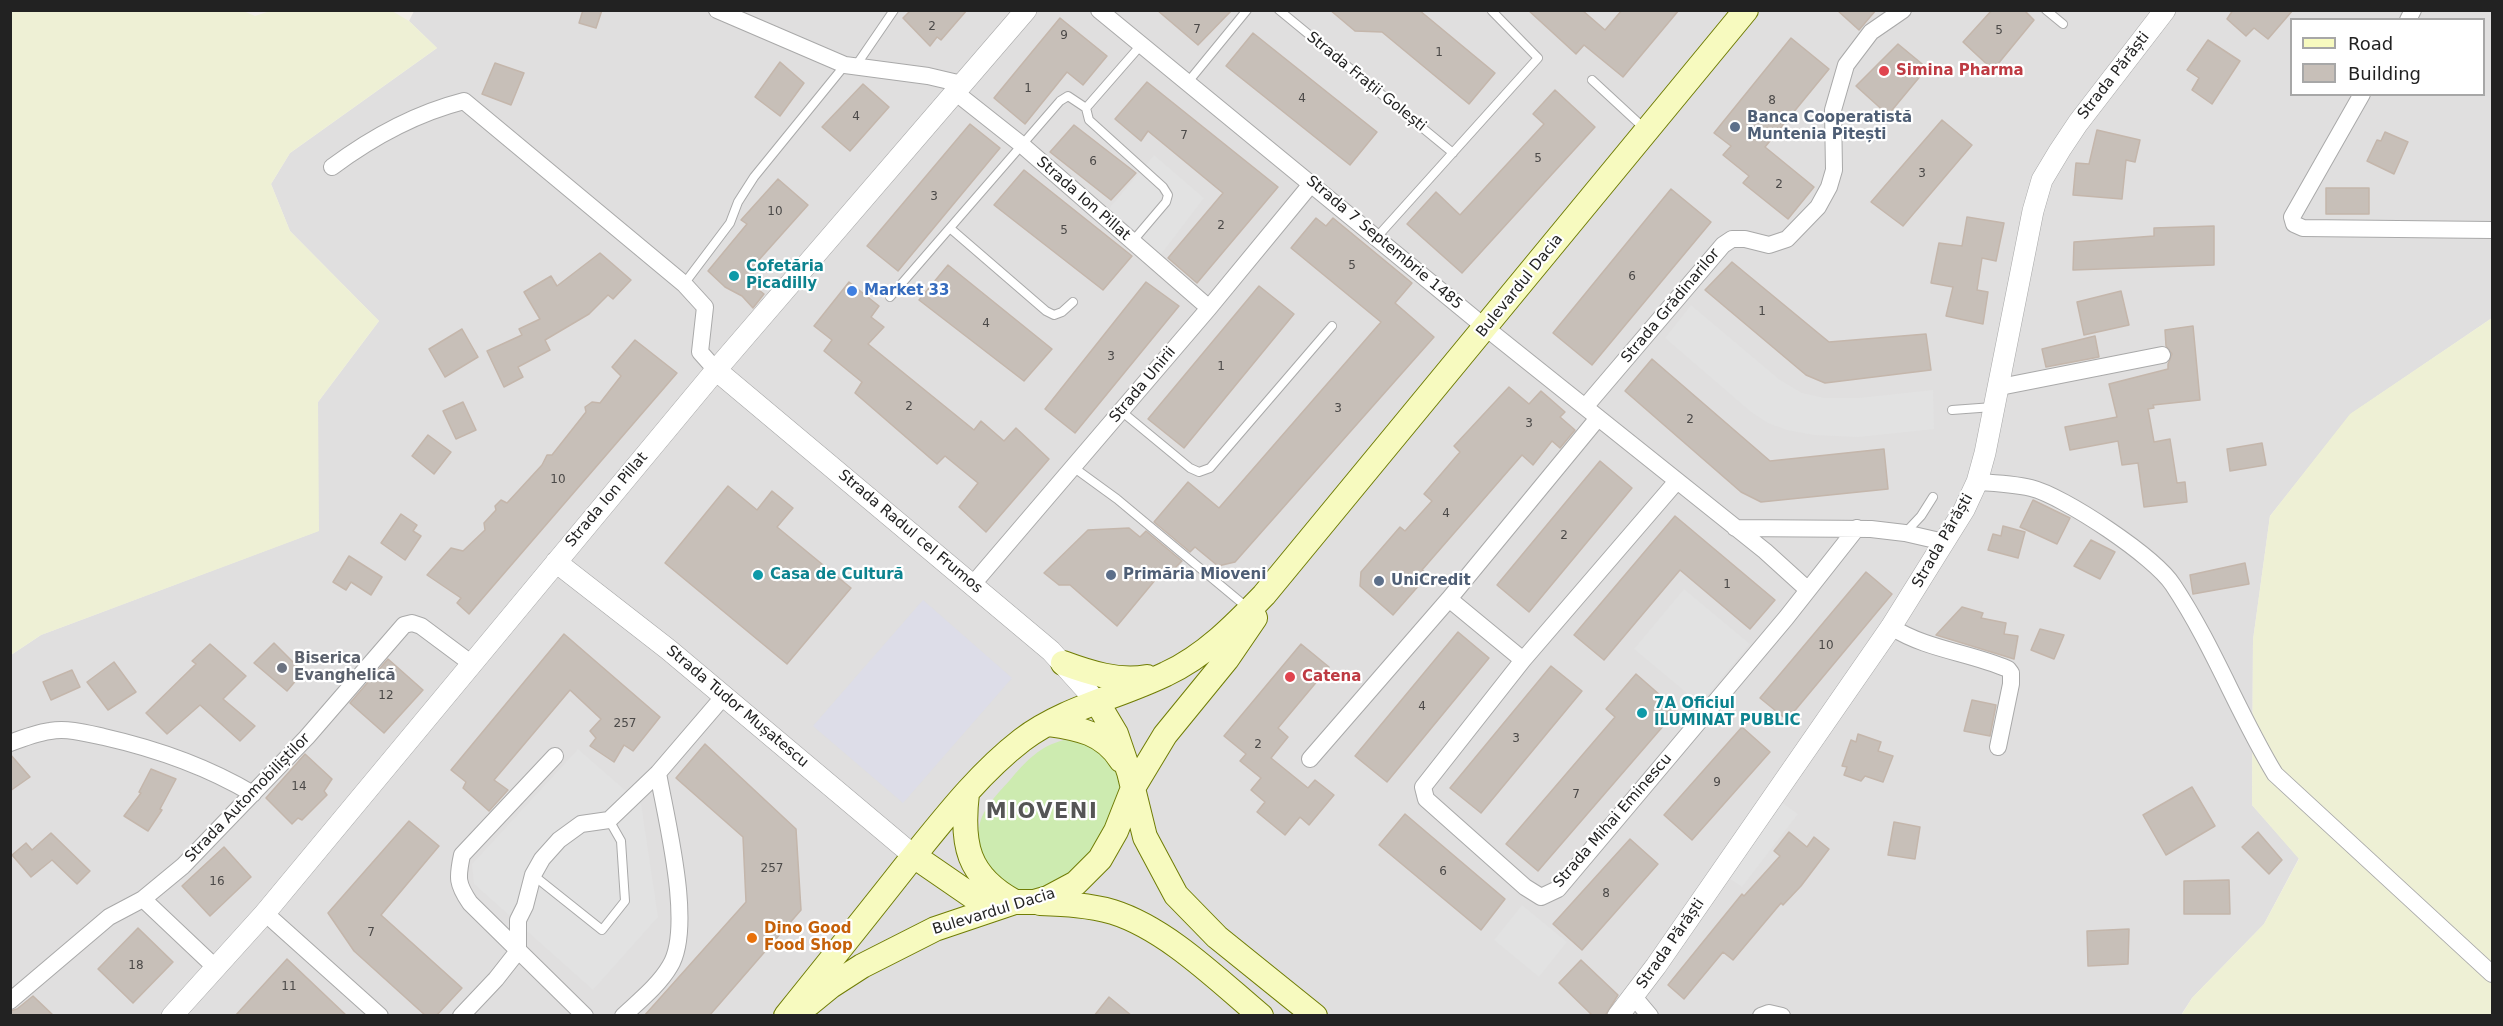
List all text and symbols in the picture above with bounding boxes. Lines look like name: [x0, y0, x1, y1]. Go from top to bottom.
legend: [2290, 18, 2485, 96]
house number: 2: [928, 20, 936, 34]
house number: 7: [1193, 23, 1201, 37]
house number: 5: [1995, 24, 2003, 38]
street label: Strada Frații Golești: [1303, 28, 1429, 136]
house number: 9: [1060, 29, 1068, 43]
street label: Strada Părăști: [2074, 29, 2154, 123]
text: Road: [2348, 33, 2393, 54]
house number: 1: [1435, 46, 1443, 60]
place label: Simina Pharma: [1896, 62, 2024, 80]
text: Building: [2348, 63, 2421, 84]
marker: Simina Pharma: [1877, 64, 1891, 78]
house number: 1: [1024, 82, 1032, 96]
house number: 4: [1298, 92, 1306, 106]
house number: 8: [1768, 94, 1776, 108]
place label: Banca Cooperatistă Muntenia Pitești: [1747, 109, 1912, 144]
house number: 4: [852, 110, 860, 124]
marker: Banca Cooperatistă Muntenia Pitești: [1728, 120, 1742, 134]
house number: 7: [1180, 129, 1188, 143]
house number: 5: [1534, 152, 1542, 166]
street label: Strada Ion Pillat: [1032, 153, 1134, 245]
house number: 6: [1089, 155, 1097, 169]
house number: 3: [1918, 167, 1926, 181]
street label: Strada 7 Septembrie 1485: [1302, 172, 1466, 314]
house number: 2: [1775, 178, 1783, 192]
house number: 3: [930, 190, 938, 204]
house number: 10: [767, 205, 783, 219]
house number: 2: [1217, 219, 1225, 233]
house number: 5: [1060, 224, 1068, 238]
street label: Bulevardul Dacia: [1473, 231, 1567, 341]
street label: Strada Grădinarilor: [1618, 245, 1724, 367]
place label: Cofetăria Picadilly: [746, 258, 824, 293]
house number: 5: [1348, 259, 1356, 273]
marker: Cofetăria Picadilly: [727, 269, 741, 283]
house number: 6: [1628, 270, 1636, 284]
place label: Market 33: [864, 282, 949, 300]
marker: Market 33: [845, 284, 859, 298]
house number: 1: [1758, 305, 1766, 319]
house number: 4: [982, 317, 990, 331]
street label: Strada Unirii: [1106, 343, 1180, 427]
house number: 3: [1107, 350, 1115, 364]
house number: 1: [1217, 360, 1225, 374]
house number: 2: [905, 400, 913, 414]
house number: 3: [1334, 402, 1342, 416]
house number: 2: [1686, 413, 1694, 427]
house number: 3: [1525, 417, 1533, 431]
street label: Strada Ion Pillat: [562, 449, 652, 551]
street label: Strada Radul cel Frumos: [834, 466, 986, 598]
house number: 10: [550, 473, 566, 487]
street label: Strada Părăști: [1909, 491, 1977, 591]
house number: 4: [1442, 507, 1450, 521]
house number: 2: [1560, 529, 1568, 543]
place label: Casa de Cultură: [770, 566, 904, 584]
place label: Primăria Mioveni: [1123, 566, 1266, 584]
marker: Casa de Cultură: [751, 568, 765, 582]
marker: Primăria Mioveni: [1104, 568, 1118, 582]
place label: UniCredit: [1391, 572, 1471, 590]
marker: UniCredit: [1372, 574, 1386, 588]
house number: 1: [1723, 578, 1731, 592]
house number: 10: [1818, 639, 1834, 653]
street label: Strada Tudor Mușatescu: [662, 642, 812, 772]
place label: Biserica Evanghelică: [294, 650, 396, 685]
marker: Biserica Evanghelică: [275, 661, 289, 675]
place label: Catena: [1302, 668, 1361, 686]
marker: Catena: [1283, 670, 1297, 684]
house number: 12: [378, 689, 394, 703]
place label: 7A Oficiul ILUMINAT PUBLIC: [1654, 695, 1800, 730]
house number: 4: [1418, 700, 1426, 714]
marker: 7A Oficiul ILUMINAT PUBLIC: [1635, 706, 1649, 720]
house number: 257: [614, 717, 636, 731]
street label: Strada Automobiliștilor: [182, 730, 314, 866]
house number: 3: [1512, 732, 1520, 746]
house number: 2: [1254, 738, 1262, 752]
street label: Strada Mihai Eminescu: [1550, 750, 1676, 892]
house number: 9: [1713, 776, 1721, 790]
house number: 14: [291, 780, 307, 794]
house number: 7: [1572, 788, 1580, 802]
district label: MIOVENI: [986, 800, 1098, 826]
house number: 257: [761, 862, 783, 876]
house number: 6: [1439, 865, 1447, 879]
house number: 16: [209, 875, 225, 889]
street label: Bulevardul Dacia: [930, 885, 1058, 939]
house number: 8: [1602, 887, 1610, 901]
street label: Strada Părăști: [1633, 896, 1709, 992]
place label: Dino Good Food Shop: [764, 920, 853, 955]
house number: 7: [367, 926, 375, 940]
marker: Dino Good Food Shop: [745, 931, 759, 945]
house number: 18: [128, 959, 144, 973]
house number: 11: [281, 980, 297, 994]

